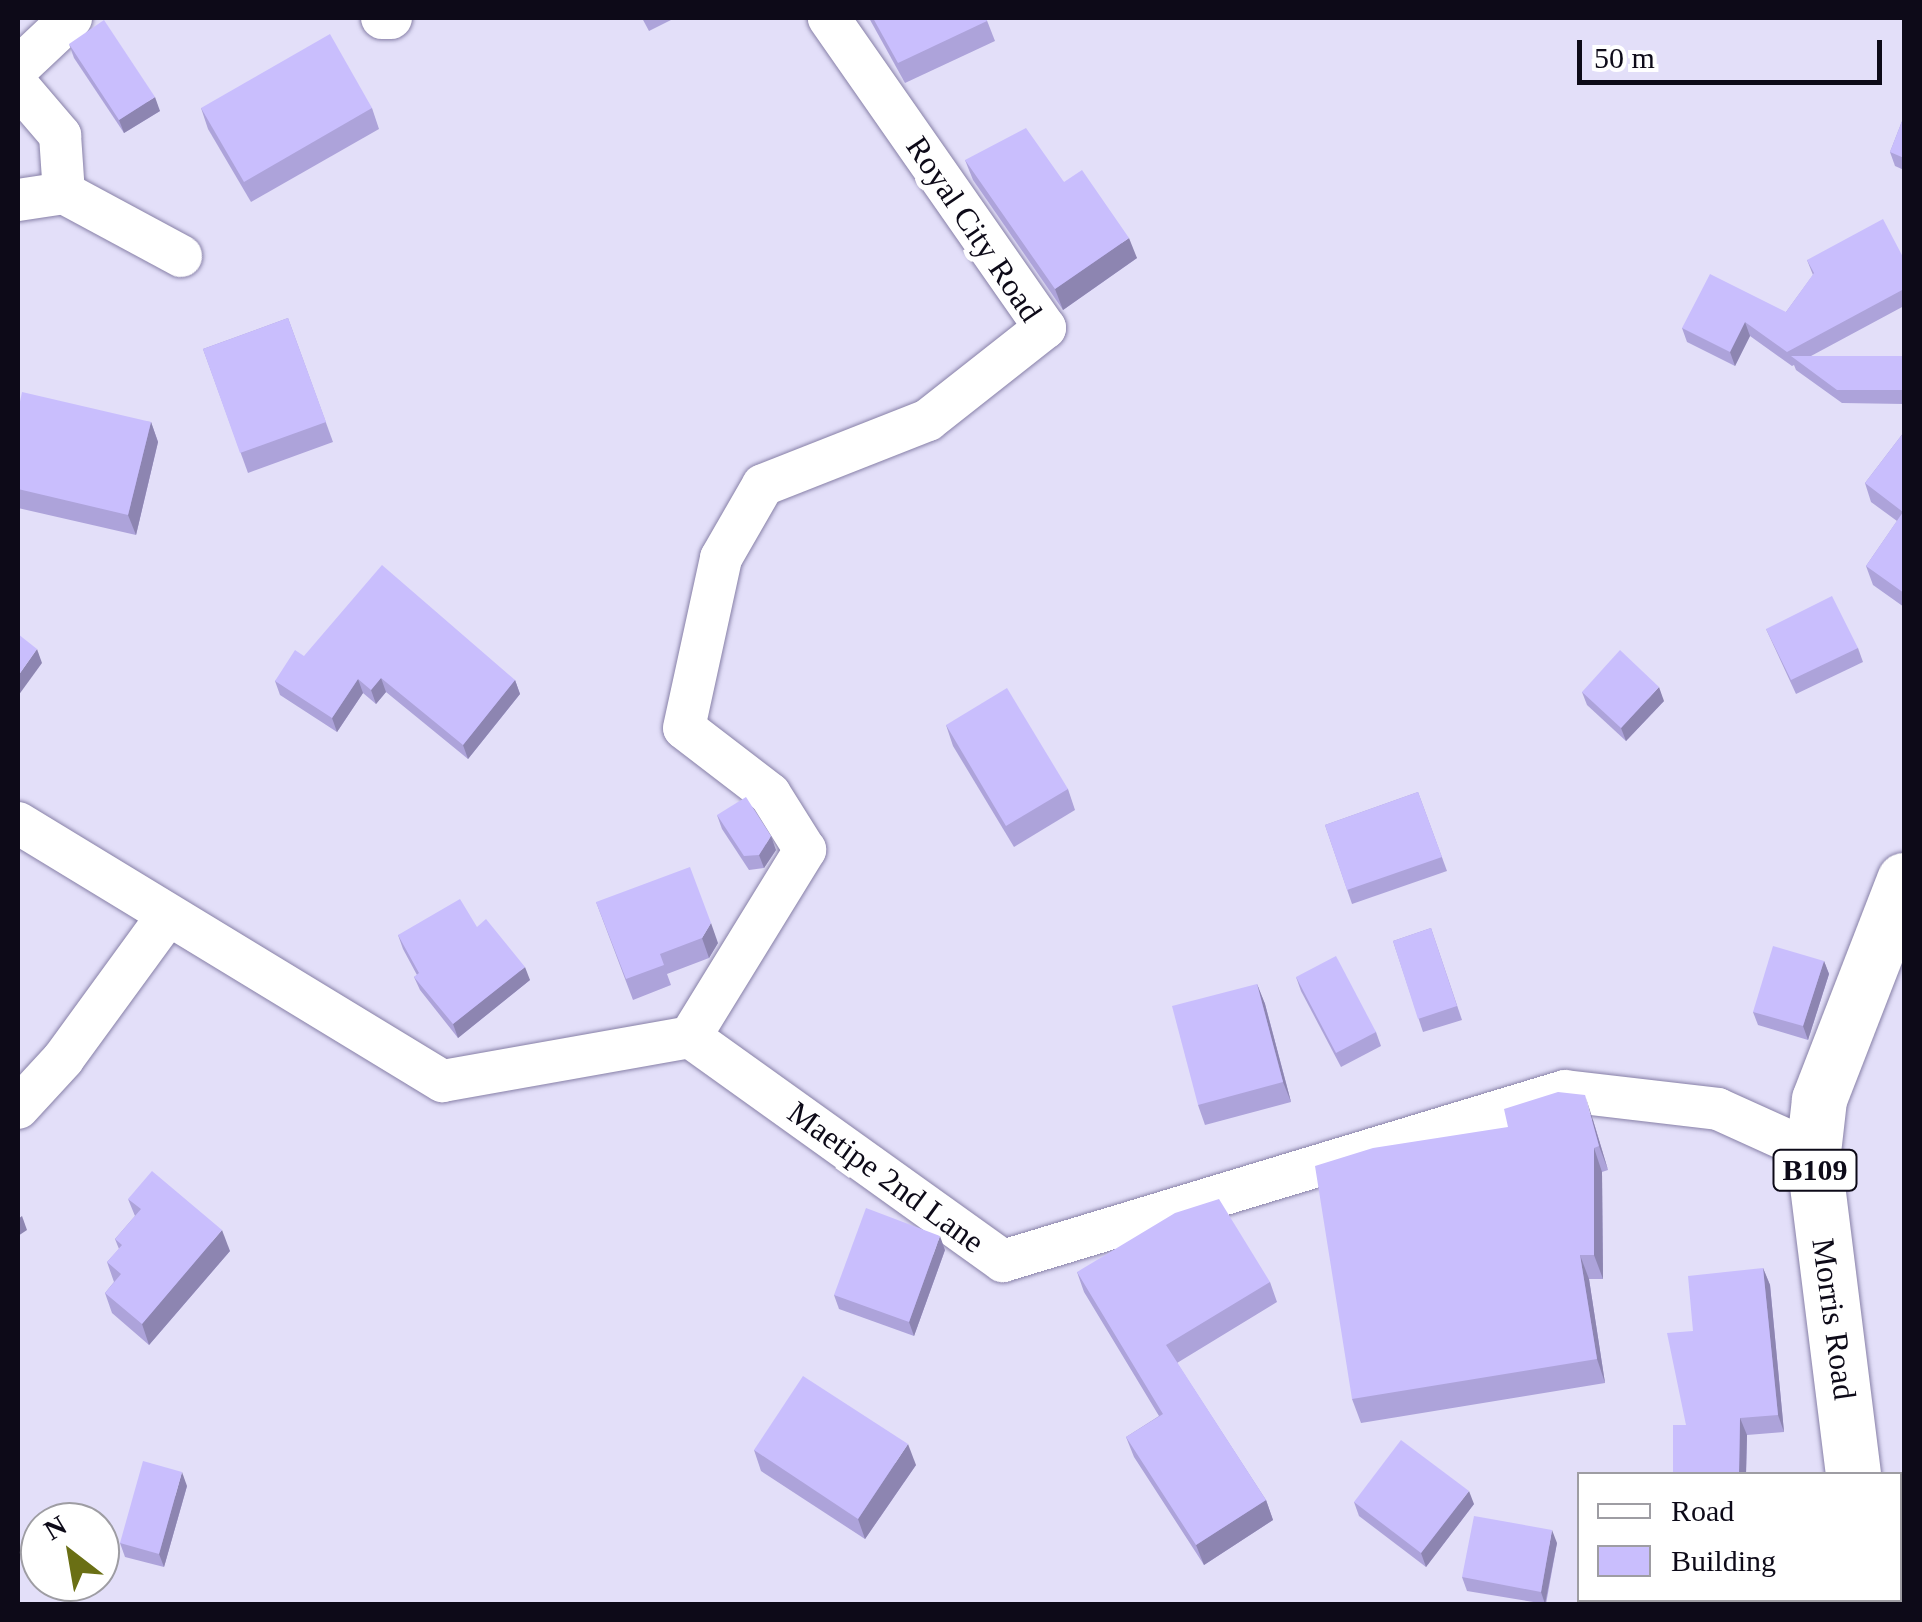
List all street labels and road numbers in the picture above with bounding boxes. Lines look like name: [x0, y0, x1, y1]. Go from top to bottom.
street label: Royal City Road: [898, 129, 1050, 329]
street label: Maetipe 2nd Lane: [781, 1093, 991, 1261]
road number: B109: [1770, 1145, 1860, 1195]
street label: Morris Road: [1804, 1236, 1864, 1402]

